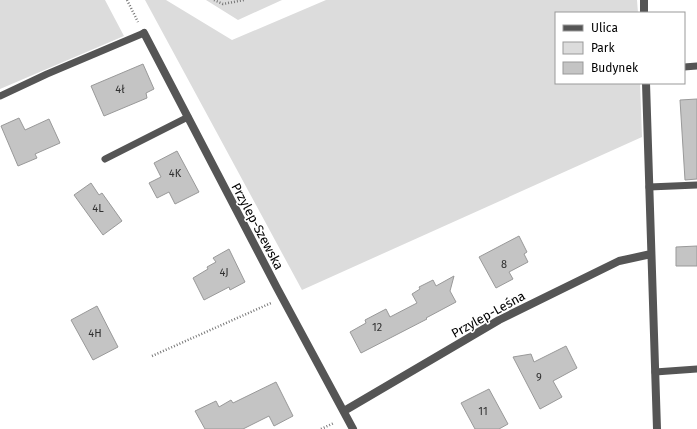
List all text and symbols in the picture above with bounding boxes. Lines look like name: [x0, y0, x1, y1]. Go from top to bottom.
legend: [555, 12, 685, 84]
text: Ulica: [591, 21, 618, 35]
text: Park: [591, 41, 615, 55]
text: Budynek: [591, 61, 639, 75]
house number: 4ł: [115, 83, 125, 96]
house number: 4K: [169, 167, 182, 180]
street label: Przylep-Szewska: [228, 180, 287, 272]
house number: 4L: [92, 202, 104, 215]
house number: 8: [501, 258, 507, 271]
house number: 4J: [219, 266, 229, 279]
street label: Przylep-Leśna: [449, 288, 528, 341]
house number: 12: [372, 321, 382, 334]
house number: 4H: [88, 327, 102, 340]
house number: 9: [536, 371, 542, 384]
house number: 11: [478, 405, 488, 418]

